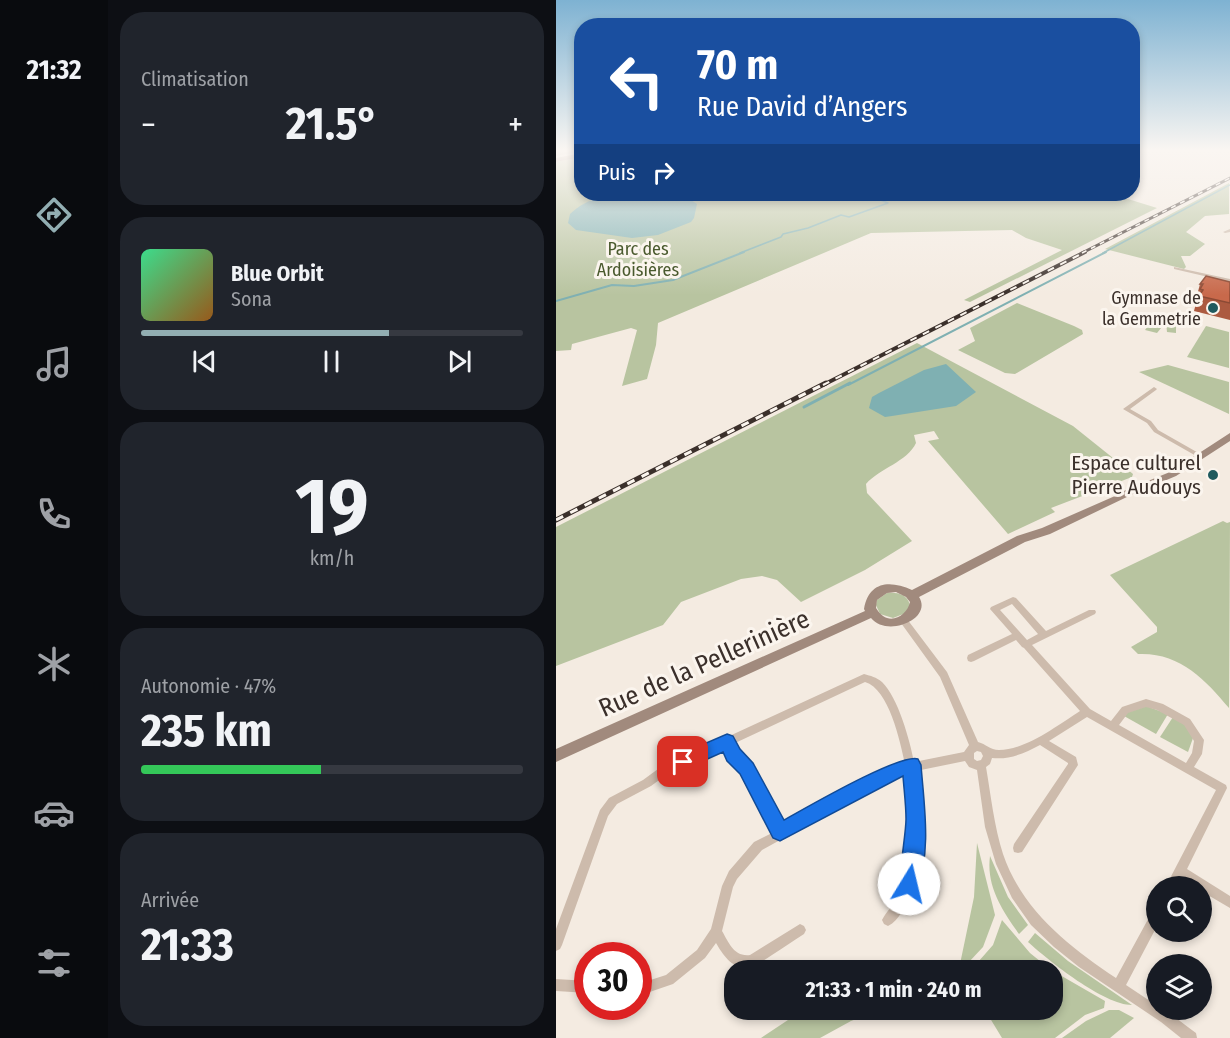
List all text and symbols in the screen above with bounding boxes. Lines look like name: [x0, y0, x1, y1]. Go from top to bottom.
text: 70 m: [697, 40, 778, 90]
icon: left: [598, 42, 676, 120]
text: 21:32: [26, 54, 82, 86]
text: Climatisation: [141, 67, 249, 91]
text: Rue David d’Angers: [697, 91, 907, 123]
text: 21.5°: [286, 97, 378, 151]
text: −: [141, 105, 156, 145]
text: +: [508, 105, 523, 145]
icon: right: [647, 156, 680, 189]
text: Puis: [598, 159, 635, 186]
icon: directions: [33, 194, 75, 236]
park label: Parc des Ardoisières: [597, 238, 679, 281]
text: Blue Orbit: [231, 260, 324, 287]
text: Sona: [231, 287, 272, 311]
place label: Gymnase de la Gemmetrie: [1102, 287, 1201, 330]
marker: Gymnase de la Gemmetrie: [1206, 301, 1220, 315]
icon: music: [33, 343, 75, 385]
icon: previous: [188, 345, 221, 378]
icon: pause: [315, 345, 348, 378]
icon: next: [443, 345, 476, 378]
place label: Espace culturel Pierre Audouys: [1071, 450, 1201, 500]
text: 19: [295, 460, 369, 554]
marker: Espace culturel Pierre Audouys: [1206, 468, 1220, 482]
icon: phone: [33, 493, 75, 535]
text: km/h: [310, 546, 354, 570]
street label: Rue de la Pellerinière: [594, 603, 814, 724]
icon: climate: [33, 643, 75, 685]
text: Autonomie · 47%: [141, 674, 276, 698]
text: 235 km: [141, 704, 272, 758]
pin: [657, 736, 708, 787]
icon: arrive: [666, 745, 699, 778]
icon: car: [33, 792, 75, 834]
position arrow: [877, 852, 941, 916]
map controls: [1146, 876, 1212, 1020]
button: search: [1146, 876, 1212, 942]
text: Arrivée: [141, 888, 199, 912]
text: 21:33: [141, 918, 234, 972]
icon: filters: [33, 942, 75, 984]
speed limit sign: 30: [574, 942, 652, 1020]
button: layers: [1146, 954, 1212, 1020]
text: 21:33 · 1 min · 240 m: [805, 976, 982, 1003]

